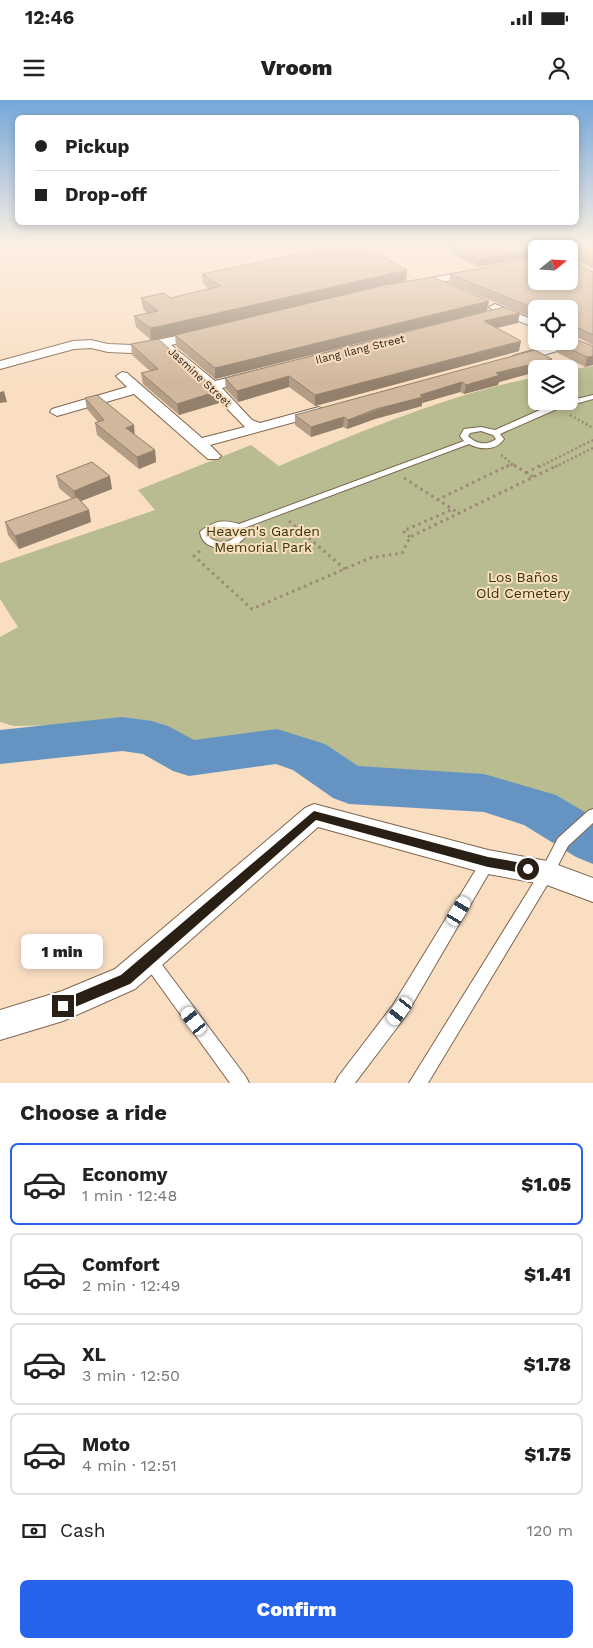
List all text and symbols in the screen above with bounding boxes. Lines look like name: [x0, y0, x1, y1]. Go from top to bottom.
text: 12:46: [25, 6, 74, 29]
icon: menu: [20, 54, 48, 82]
icon: person: [545, 54, 573, 82]
text: Vroom: [261, 55, 332, 80]
text: Pickup: [65, 135, 129, 158]
text: Drop-off: [65, 183, 147, 206]
north arrow: [528, 240, 578, 290]
map controls: [528, 240, 578, 410]
button: locate: [528, 300, 578, 350]
street label: Ilang Ilang Street: [314, 332, 406, 367]
street label: Jasmine Street: [165, 345, 234, 410]
button: layers: [528, 360, 578, 410]
park label: Heaven's Garden Memorial Park: [206, 523, 320, 555]
park label: Los Baños Old Cemetery: [476, 569, 571, 601]
route start: [517, 858, 539, 880]
car: [444, 894, 473, 928]
callout: 1 min: [22, 934, 104, 968]
text: 1 min: [41, 942, 83, 961]
route end: [52, 995, 74, 1017]
car: [384, 995, 415, 1027]
car: [178, 1005, 209, 1037]
text: Choose a ride: [20, 1100, 167, 1125]
icon: car: [22, 1162, 67, 1207]
text: Economy: [82, 1163, 167, 1186]
text: $1.05: [521, 1173, 571, 1196]
text: 1 min · 12:48: [82, 1186, 177, 1205]
icon: car: [22, 1252, 67, 1297]
text: Comfort: [82, 1253, 160, 1276]
text: $1.41: [524, 1263, 571, 1286]
text: 2 min · 12:49: [82, 1276, 180, 1295]
icon: car: [22, 1342, 67, 1387]
text: XL: [82, 1343, 106, 1366]
text: $1.78: [523, 1353, 571, 1376]
text: 3 min · 12:50: [82, 1366, 180, 1385]
icon: car: [22, 1432, 67, 1477]
text: Moto: [82, 1433, 130, 1456]
text: $1.75: [524, 1443, 571, 1466]
text: 4 min · 12:51: [82, 1456, 177, 1475]
icon: cash: [20, 1517, 48, 1545]
text: Cash: [60, 1519, 106, 1542]
text: 120 m: [527, 1521, 573, 1540]
button: Confirm: [20, 1580, 573, 1638]

